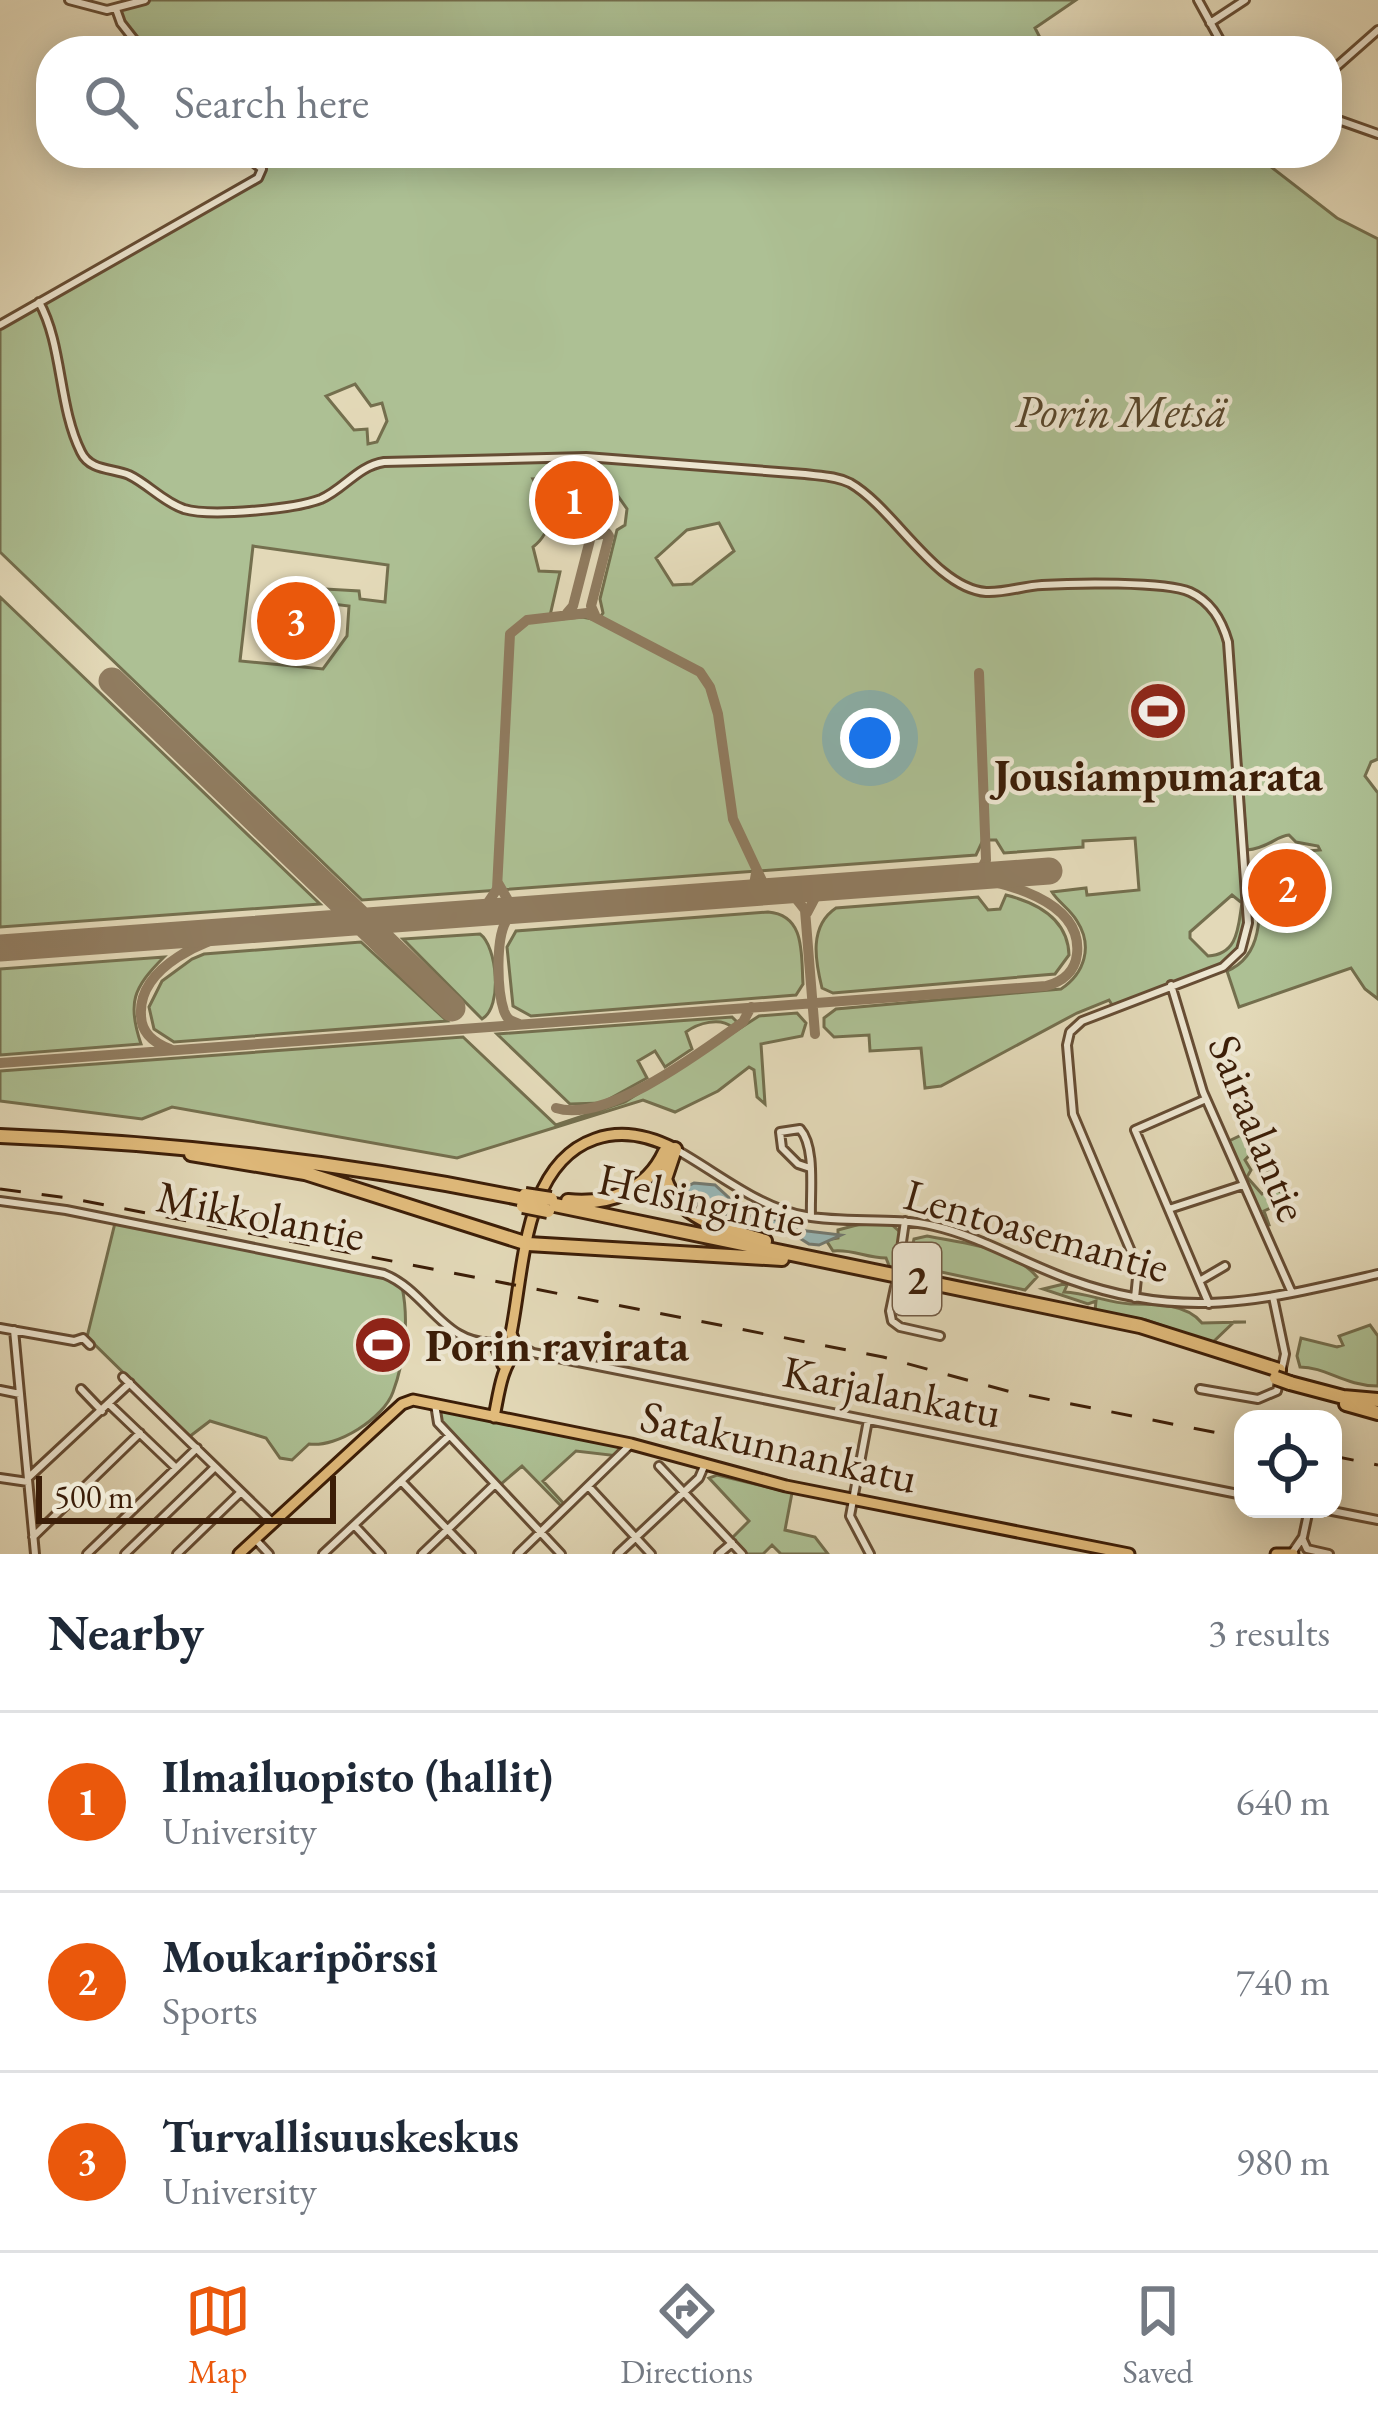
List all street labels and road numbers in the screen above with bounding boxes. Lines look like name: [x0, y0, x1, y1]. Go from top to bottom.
street label: Sairaalantie: [1195, 1026, 1323, 1230]
street label: Helsingintie: [593, 1149, 811, 1249]
street label: Lentoasemantie: [898, 1165, 1176, 1295]
street label: Mikkolantie: [152, 1166, 370, 1264]
road number: 2: [893, 1243, 941, 1315]
street label: Karjalankatu: [778, 1341, 1006, 1441]
street label: Satakunnankatu: [635, 1386, 923, 1506]

